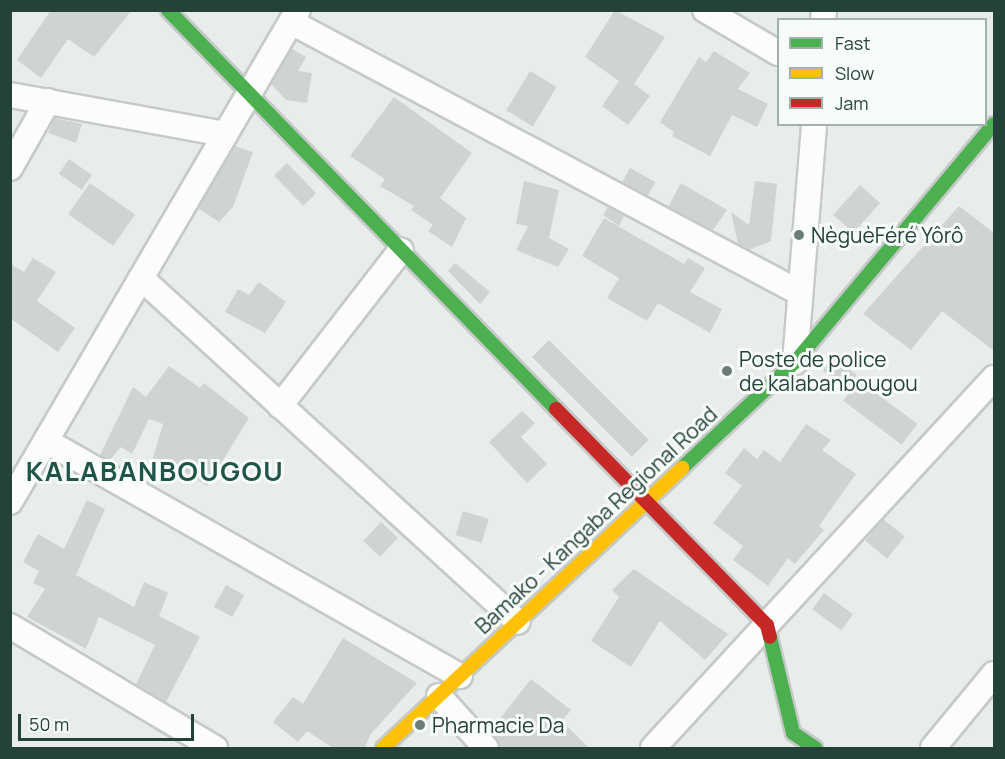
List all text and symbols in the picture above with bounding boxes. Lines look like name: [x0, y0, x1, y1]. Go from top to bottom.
legend: [777, 18, 987, 126]
text: Fast: [835, 31, 870, 55]
text: Slow: [835, 61, 874, 85]
text: Jam: [835, 91, 869, 115]
place label: NèguèFéré Yôrô: [811, 222, 964, 248]
marker: NèguèFéré Yôrô: [792, 228, 806, 242]
place label: Poste de police de kalabanbougou: [739, 346, 918, 396]
marker: Poste de police de kalabanbougou: [720, 364, 734, 378]
street label: Bamako - Kangaba Regional Road: [470, 401, 722, 639]
district label: KALABANBOUGOU: [26, 455, 284, 487]
scale bar: [21, 702, 196, 740]
text: 50 m: [29, 712, 69, 736]
place label: Pharmacie Da: [432, 712, 564, 738]
marker: Pharmacie Da: [413, 718, 427, 732]

